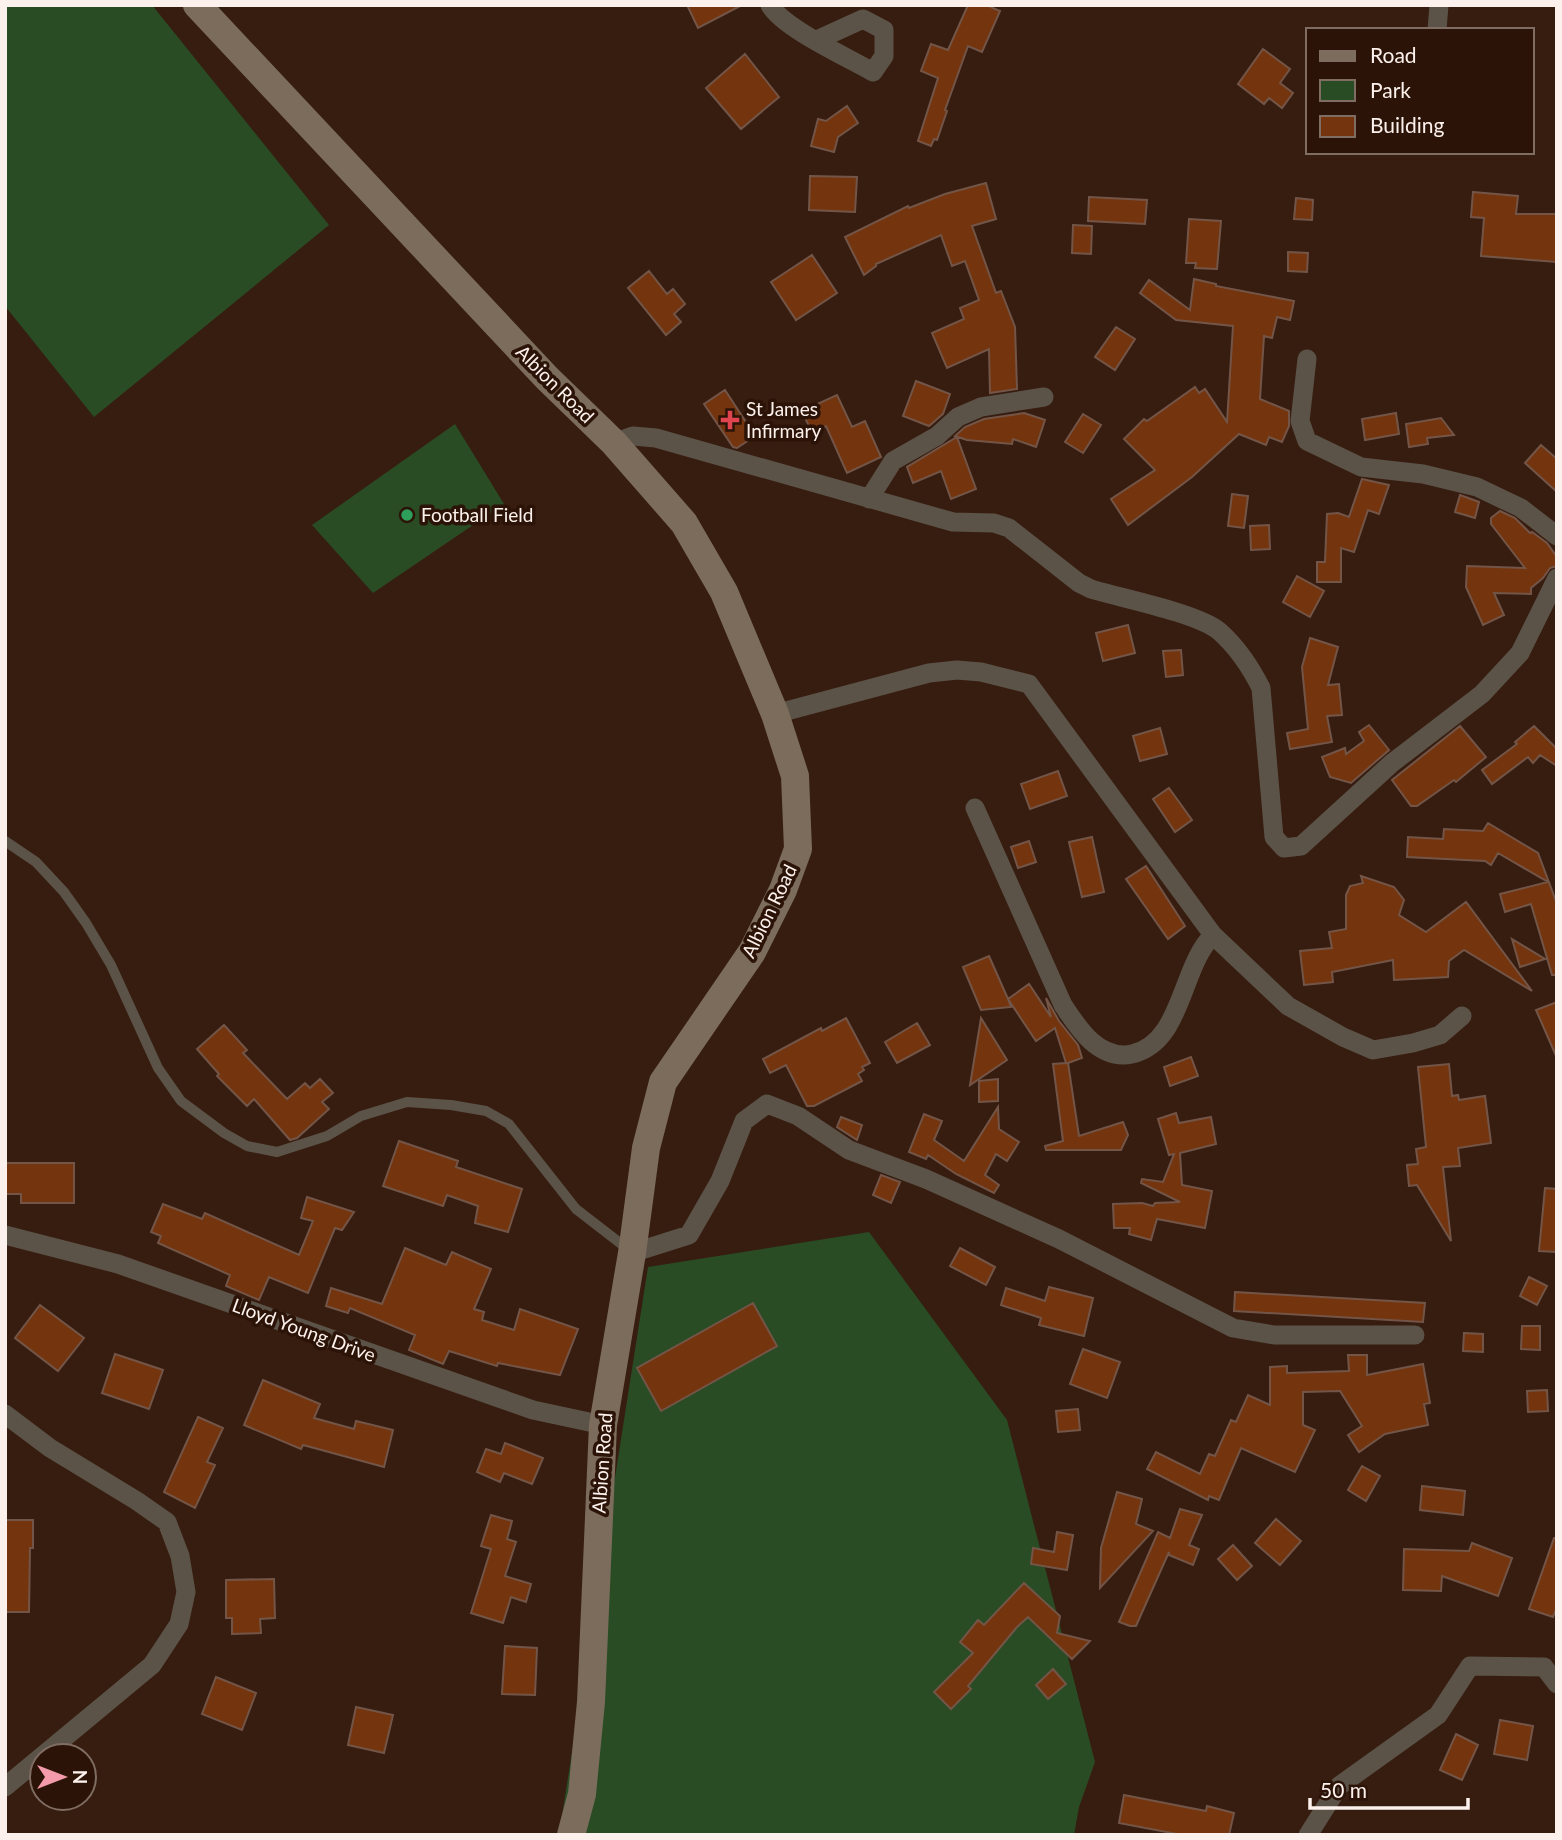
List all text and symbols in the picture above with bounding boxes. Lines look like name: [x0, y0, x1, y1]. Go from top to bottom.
legend: [1306, 28, 1534, 154]
text: Road: [1370, 42, 1417, 67]
text: Park: [1370, 77, 1411, 102]
text: Building: [1370, 112, 1445, 137]
street label: Albion Road: [512, 340, 599, 427]
place label: St James Infirmary: [746, 397, 821, 442]
marker: St James Infirmary: [720, 410, 740, 430]
place label: Football Field: [421, 503, 533, 526]
marker: Football Field: [399, 507, 415, 523]
street label: Albion Road: [736, 860, 801, 961]
street label: Lloyd Young Drive: [229, 1293, 379, 1366]
street label: Albion Road: [587, 1412, 616, 1514]
north arrow: [28, 1742, 98, 1812]
scale bar: [1310, 1766, 1468, 1810]
text: N: [69, 1770, 92, 1784]
text: 50 m: [1320, 1777, 1367, 1802]

